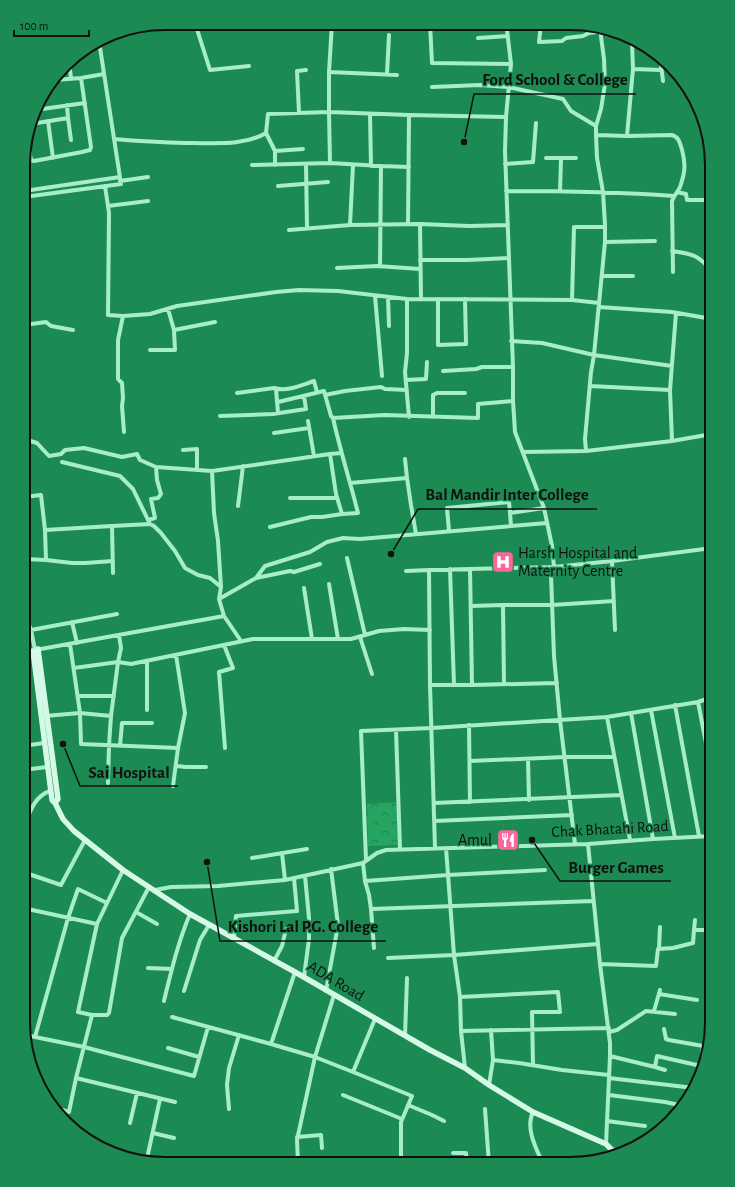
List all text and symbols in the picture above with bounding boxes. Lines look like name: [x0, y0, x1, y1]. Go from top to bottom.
scale bar: [14, 12, 89, 38]
text: 100 m: [20, 20, 48, 32]
callout: Ford School & College: [474, 65, 636, 94]
text: Ford School & College: [482, 71, 628, 88]
callout: Bal Mandir Inter College: [418, 480, 597, 509]
text: Bal Mandir Inter College: [425, 486, 589, 503]
place label: Harsh Hospital and Maternity Centre: [518, 545, 637, 580]
hospital icon: Harsh Hospital and Maternity Centre: [490, 549, 516, 575]
callout: Sai Hospital: [80, 757, 178, 786]
text: Sai Hospital: [88, 764, 170, 781]
street label: Chak Bhatahi Road: [551, 818, 669, 840]
restaurant icon: Amul: [495, 827, 521, 853]
place label: Amul: [458, 832, 492, 848]
callout: Burger Games: [560, 852, 671, 881]
text: Burger Games: [568, 859, 664, 876]
callout: Kishori Lal P.G. College: [220, 912, 386, 941]
text: Kishori Lal P.G. College: [228, 918, 378, 935]
street label: ADA Road: [305, 958, 367, 1004]

